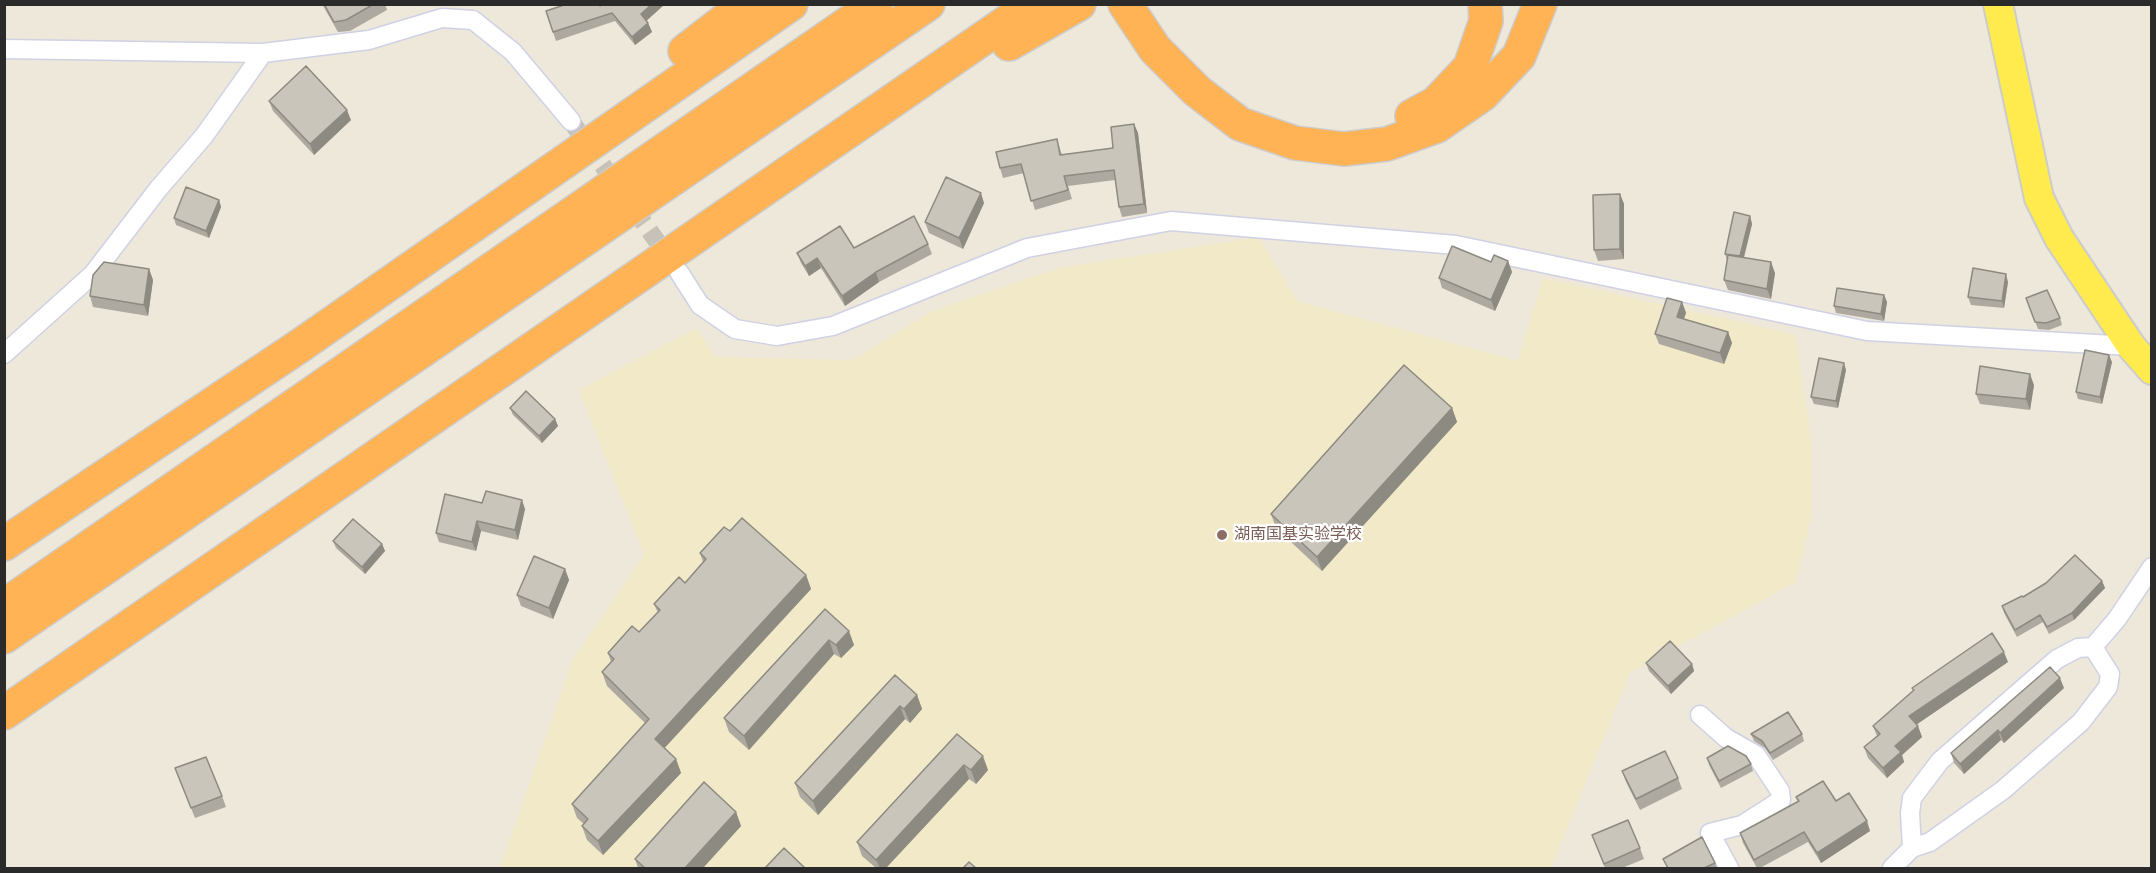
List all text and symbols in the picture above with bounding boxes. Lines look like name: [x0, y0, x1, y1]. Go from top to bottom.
place label: 湖南国基实验学校: [1234, 525, 1362, 545]
marker: 湖南国基实验学校: [1215, 528, 1229, 542]

